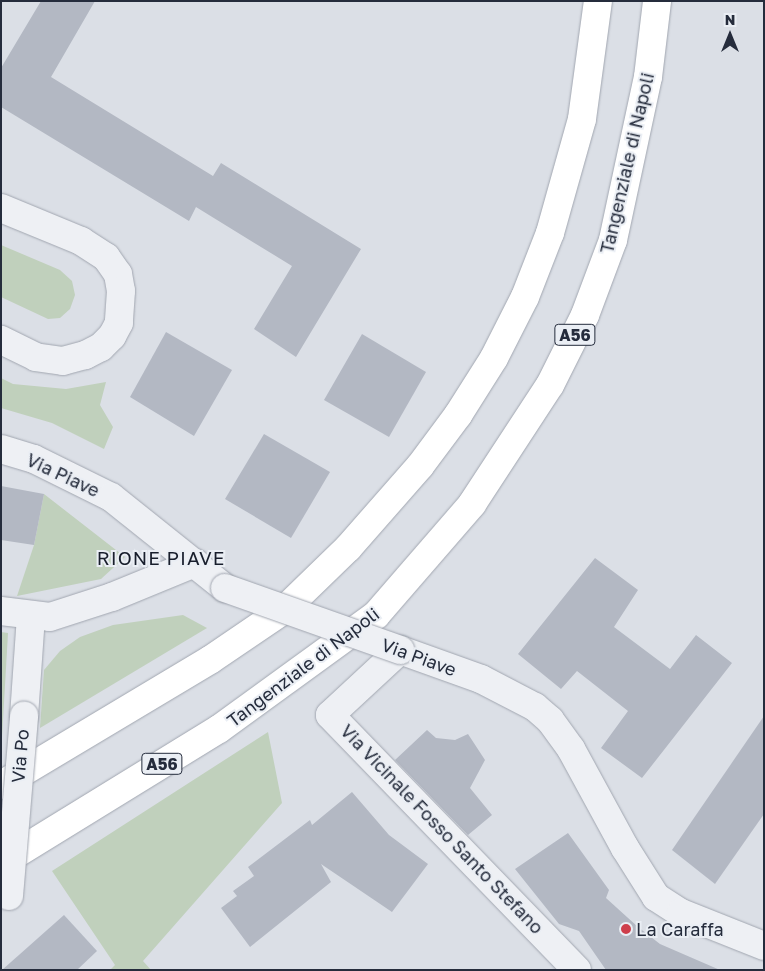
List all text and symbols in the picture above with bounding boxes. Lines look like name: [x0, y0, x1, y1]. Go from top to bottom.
north arrow: [705, 10, 755, 60]
text: N: [725, 11, 735, 28]
street label: Tangenziale di Napoli: [596, 71, 658, 255]
road number: A56: [554, 322, 596, 348]
street label: Via Piave: [23, 449, 103, 501]
district label: RIONE PIAVE: [95, 547, 227, 569]
street label: Tangenziale di Napoli: [223, 603, 383, 731]
street label: Via Piave: [379, 633, 459, 681]
street label: Via Vicinale Fosso Santo Stefano: [336, 720, 548, 938]
street label: Via Po: [7, 728, 33, 784]
road number: A56: [141, 751, 183, 778]
place label: La Caraffa: [636, 918, 724, 940]
marker: La Caraffa: [620, 923, 632, 935]

